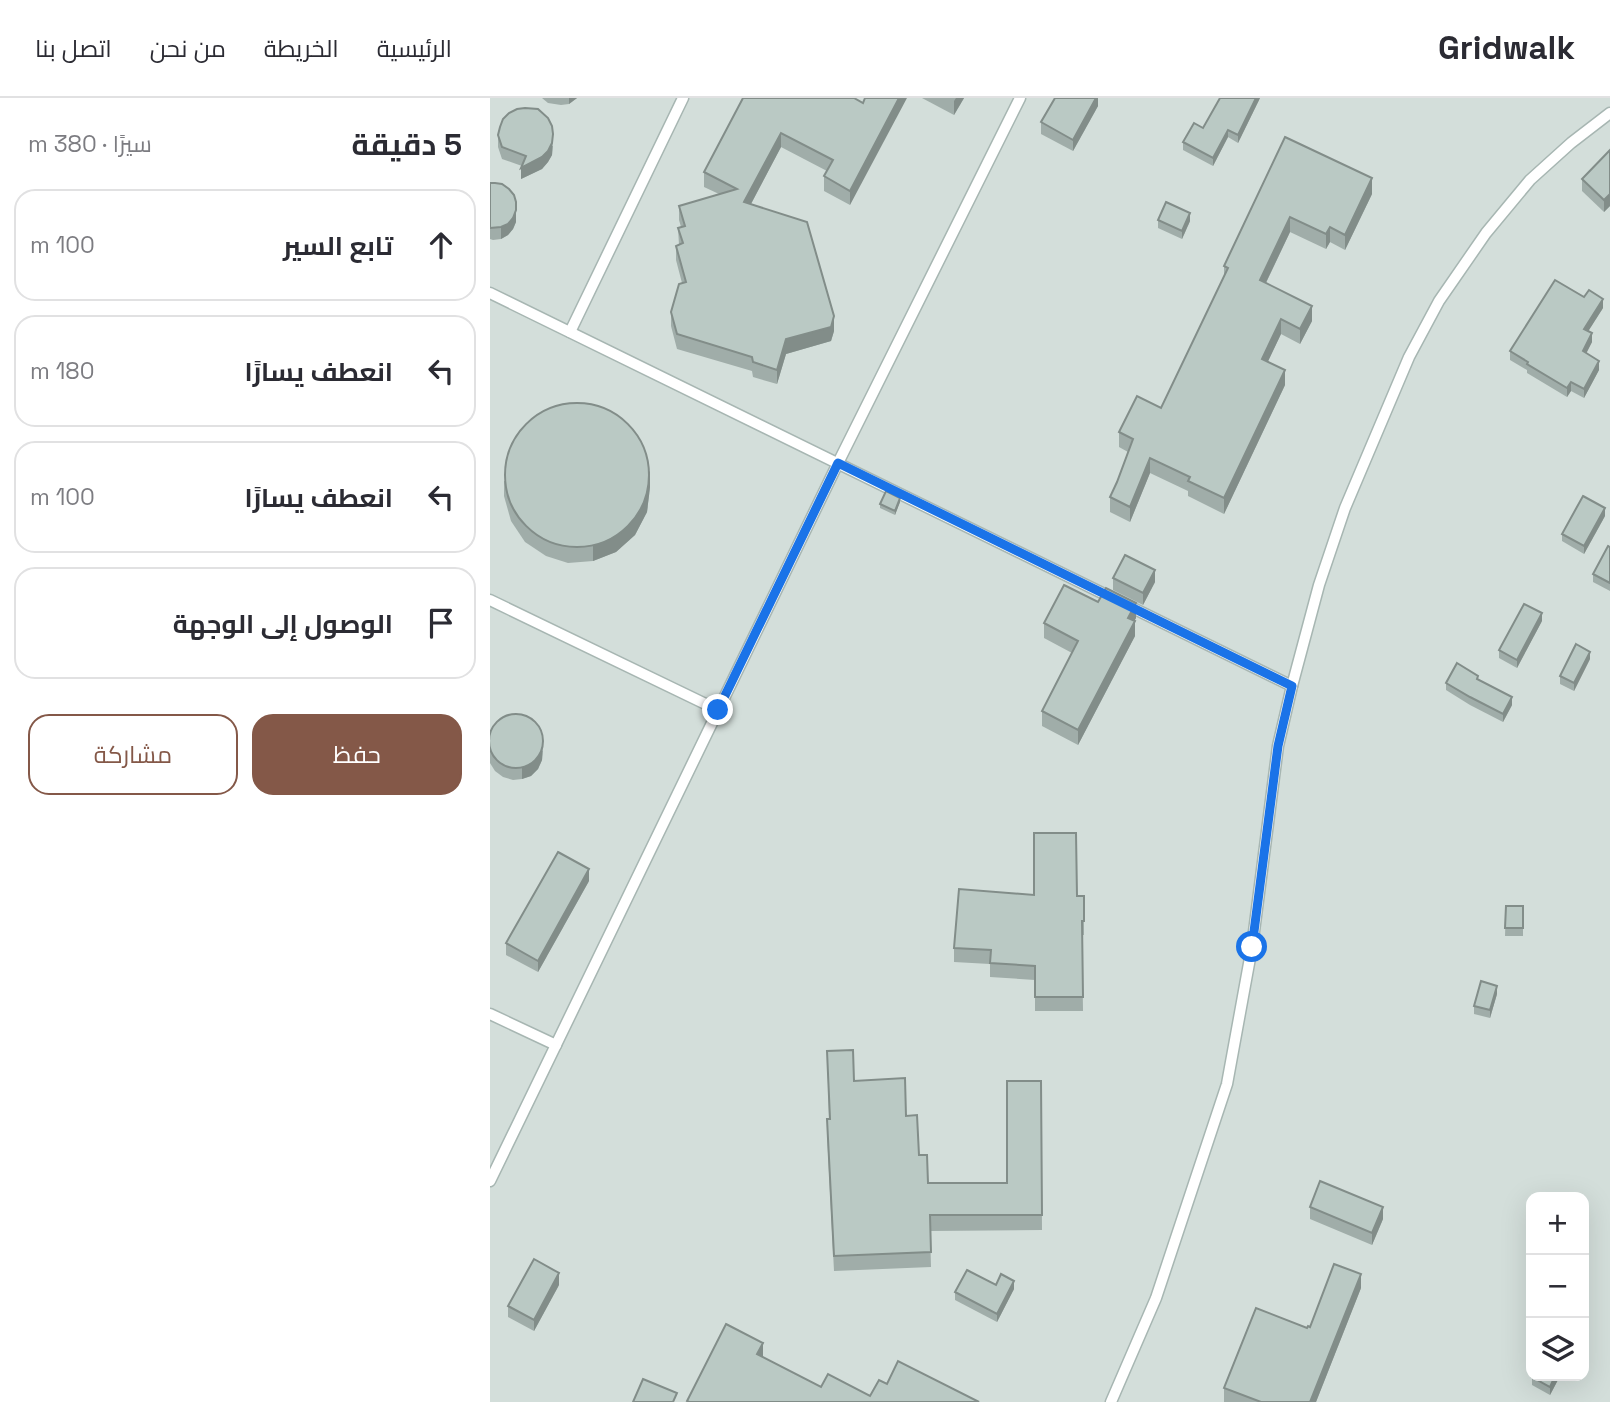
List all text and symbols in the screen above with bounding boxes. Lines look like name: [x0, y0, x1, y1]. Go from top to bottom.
text: Gridwalk: [1438, 27, 1575, 69]
text: اتصل بنا: [35, 33, 112, 64]
text: من نحن: [150, 33, 226, 64]
text: الخريطة: [264, 33, 339, 64]
text: الرئيسية: [377, 33, 452, 64]
text: 5 دقيقة: [352, 125, 462, 164]
text: سيرًا · 380 m: [28, 129, 152, 159]
icon: ahead: [422, 226, 460, 264]
text: تابع السير: [283, 229, 393, 263]
text: 100 m: [30, 230, 95, 260]
icon: left: [422, 352, 460, 390]
text: انعطف يسارًا: [245, 355, 393, 389]
text: 180 m: [30, 356, 94, 386]
icon: left: [422, 478, 460, 516]
text: انعطف يسارًا: [245, 481, 393, 515]
text: 100 m: [30, 482, 95, 512]
icon: arrive: [422, 604, 460, 642]
text: الوصول إلى الوجهة: [173, 607, 393, 641]
route end: [702, 694, 733, 725]
button: مشاركة: [28, 714, 238, 795]
button: حفظ: [252, 714, 462, 795]
route start: [1236, 931, 1267, 962]
map controls: [1526, 1192, 1589, 1381]
button: +: [1526, 1192, 1589, 1255]
button: −: [1526, 1255, 1589, 1318]
button: layers: [1526, 1318, 1589, 1381]

